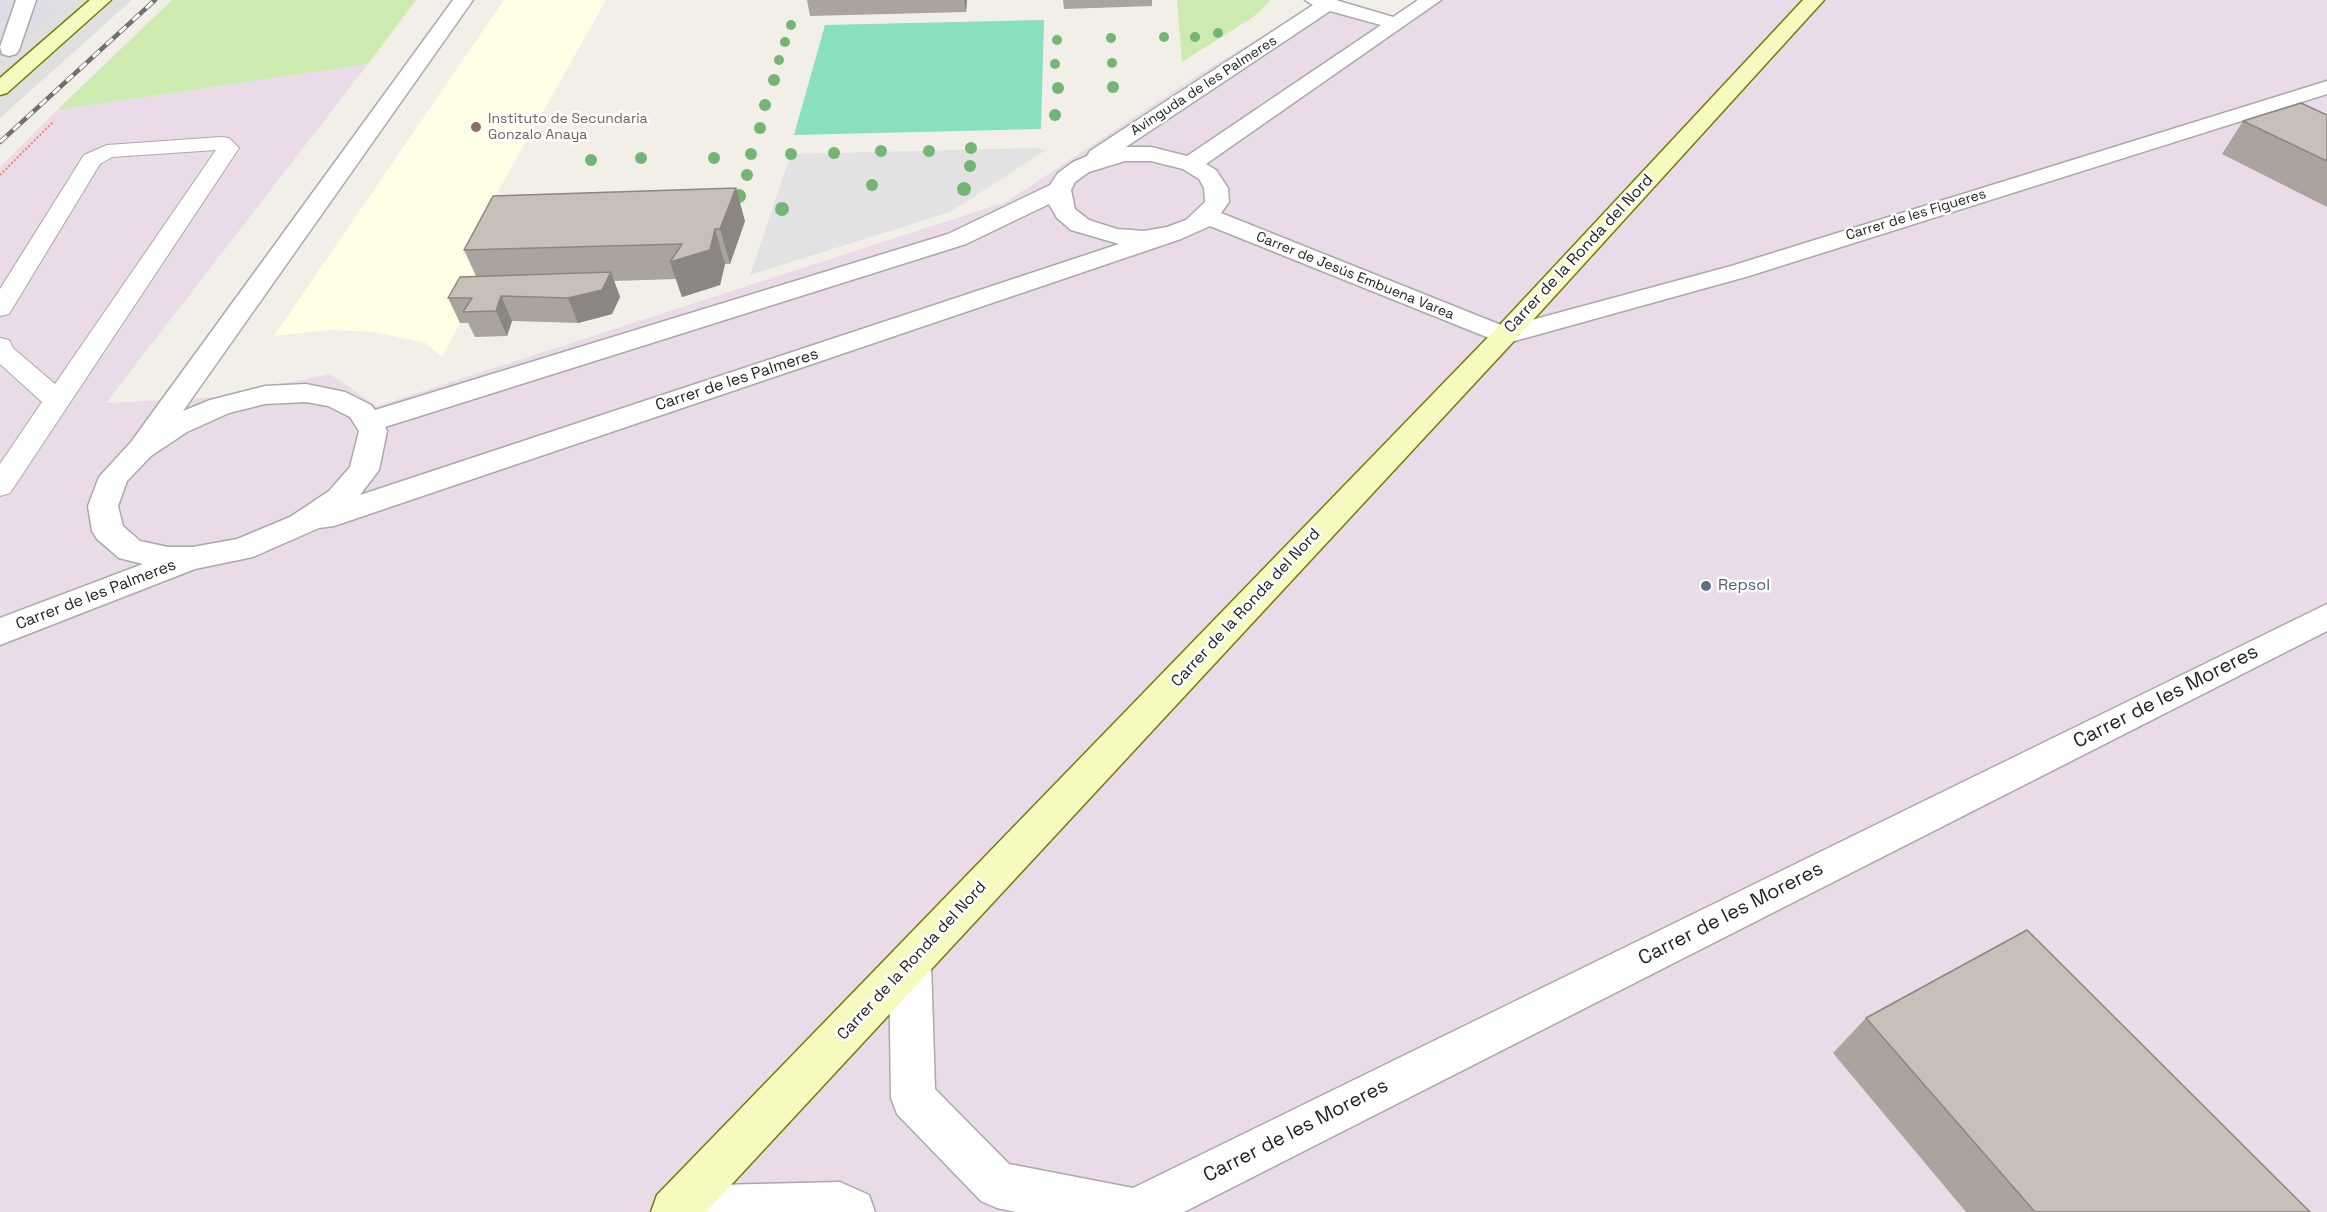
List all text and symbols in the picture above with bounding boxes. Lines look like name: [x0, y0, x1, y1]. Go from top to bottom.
street label: Avinguda de les Palmeres: [1128, 32, 1280, 140]
place label: Instituto de Secundaria Gonzalo Anaya: [488, 111, 648, 144]
marker: Instituto de Secundaria Gonzalo Anaya: [469, 120, 483, 134]
street label: Carrer de la Ronda del Nord: [1500, 171, 1658, 337]
street label: Carrer de les Figueres: [1844, 186, 1988, 244]
street label: Carrer de Jesús Embuena Varea: [1253, 228, 1457, 324]
street label: Carrer de les Palmeres: [653, 345, 821, 415]
street label: Carrer de la Ronda del Nord: [1167, 525, 1325, 691]
street label: Carrer de les Palmeres: [13, 556, 179, 634]
place label: Repsol: [1718, 576, 1770, 596]
marker: Repsol: [1699, 579, 1713, 593]
street label: Carrer de les Moreres: [2070, 640, 2262, 754]
street label: Carrer de les Moreres: [1635, 857, 1827, 971]
street label: Carrer de la Ronda del Nord: [833, 878, 991, 1044]
street label: Carrer de les Moreres: [1200, 1074, 1392, 1188]

